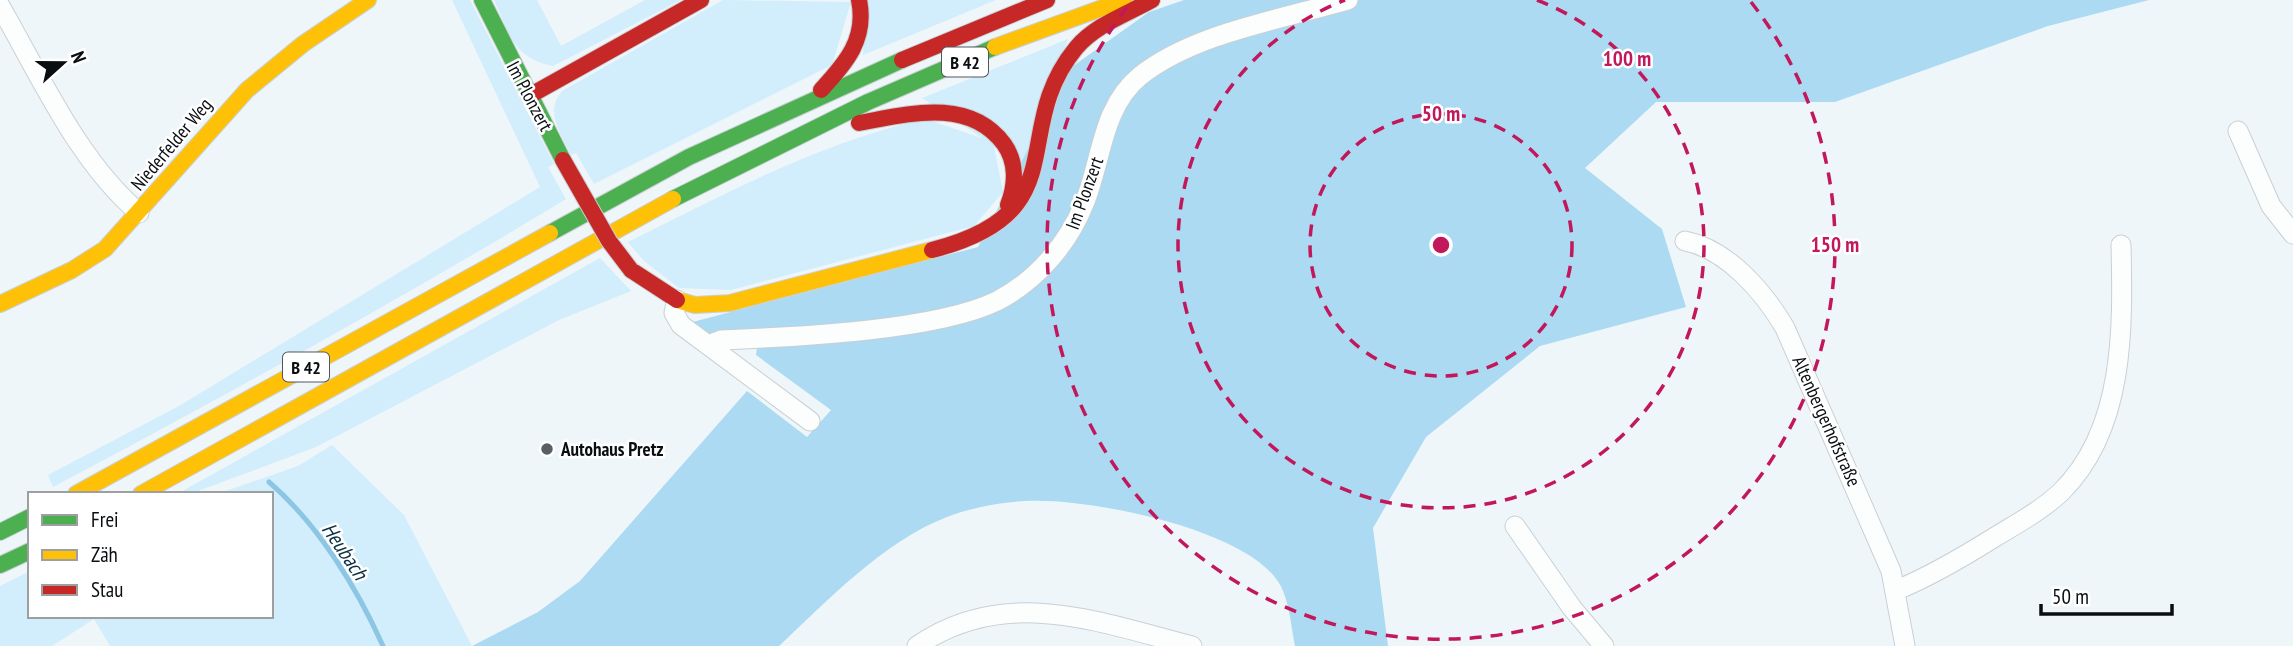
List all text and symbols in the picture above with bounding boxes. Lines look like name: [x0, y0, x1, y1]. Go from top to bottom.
north arrow: [28, 28, 98, 98]
text: 100 m: [1603, 45, 1651, 72]
text: N: [66, 48, 92, 66]
road number: B 42: [942, 48, 988, 76]
street label: Im Plonzert: [502, 57, 559, 136]
street label: Niederfelder Weg: [125, 93, 217, 195]
text: 50 m: [1422, 100, 1460, 127]
street label: Im Plonzert: [1060, 153, 1108, 233]
text: 150 m: [1811, 231, 1859, 258]
centre of rings: [1429, 233, 1453, 257]
road number: B 42: [283, 352, 329, 382]
street label: Altenbergerhofstraße: [1788, 352, 1867, 490]
place label: Autohaus Pretz: [560, 437, 663, 461]
marker: Autohaus Pretz: [539, 441, 555, 457]
legend: [28, 492, 273, 618]
text: Frei: [91, 506, 119, 533]
water label: Heubach: [316, 517, 375, 586]
text: Zäh: [91, 541, 118, 568]
scale bar: [2041, 572, 2172, 616]
text: Stau: [91, 576, 123, 603]
text: 50 m: [2052, 583, 2089, 610]

